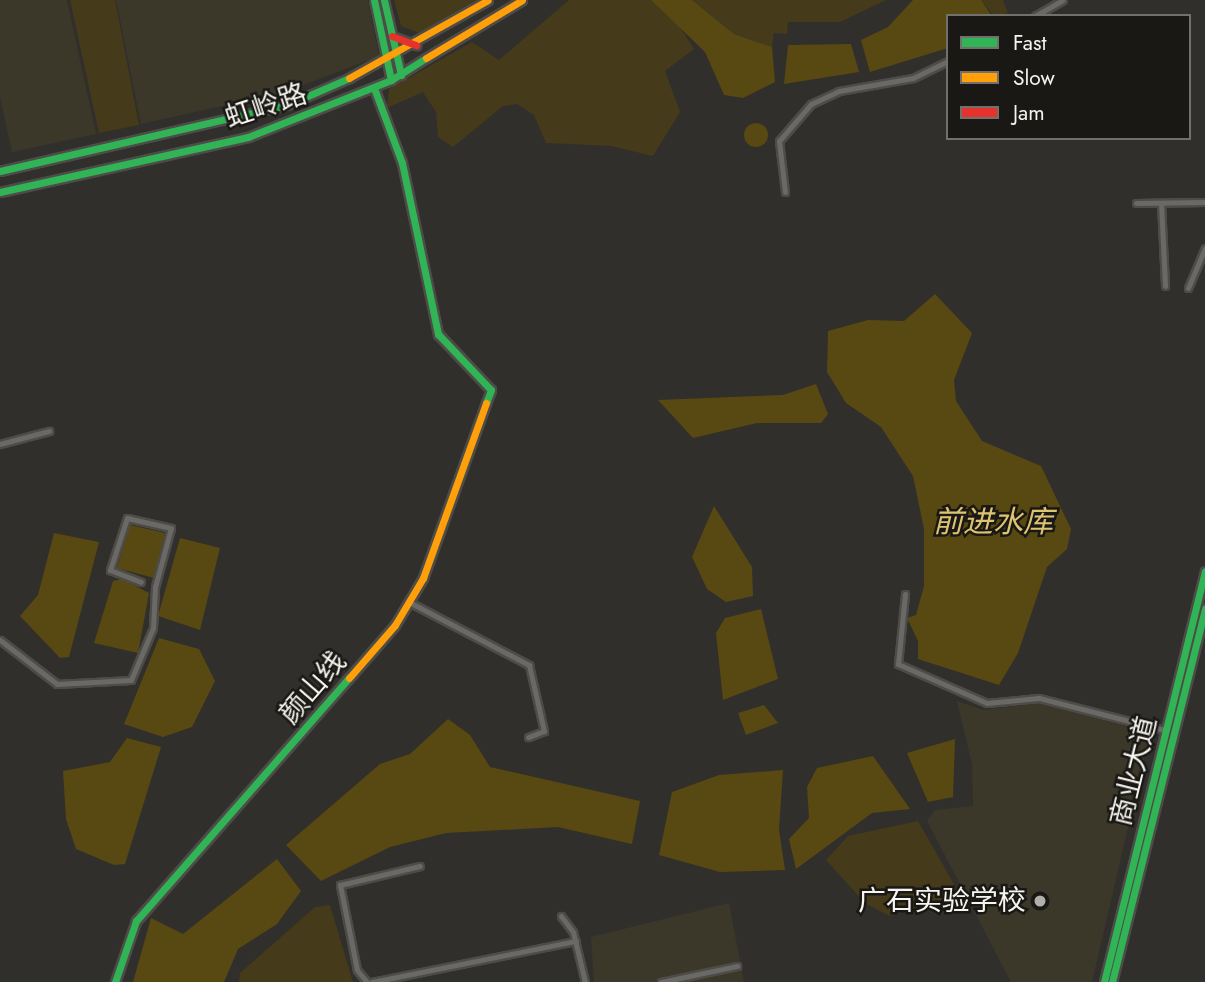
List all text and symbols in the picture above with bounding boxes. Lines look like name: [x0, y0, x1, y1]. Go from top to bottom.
legend: [946, 14, 1191, 140]
text: Fast: [1013, 28, 1046, 58]
text: Slow: [1013, 63, 1055, 93]
street label: 虹岭路: [221, 77, 311, 135]
text: Jam: [1013, 98, 1045, 128]
water label: 前进水库: [933, 504, 1053, 540]
street label: 颜山线: [273, 645, 353, 731]
street label: 商业大道: [1104, 713, 1164, 829]
place label: 广石实验学校: [858, 884, 1026, 918]
marker: 广石实验学校: [1032, 893, 1048, 909]

